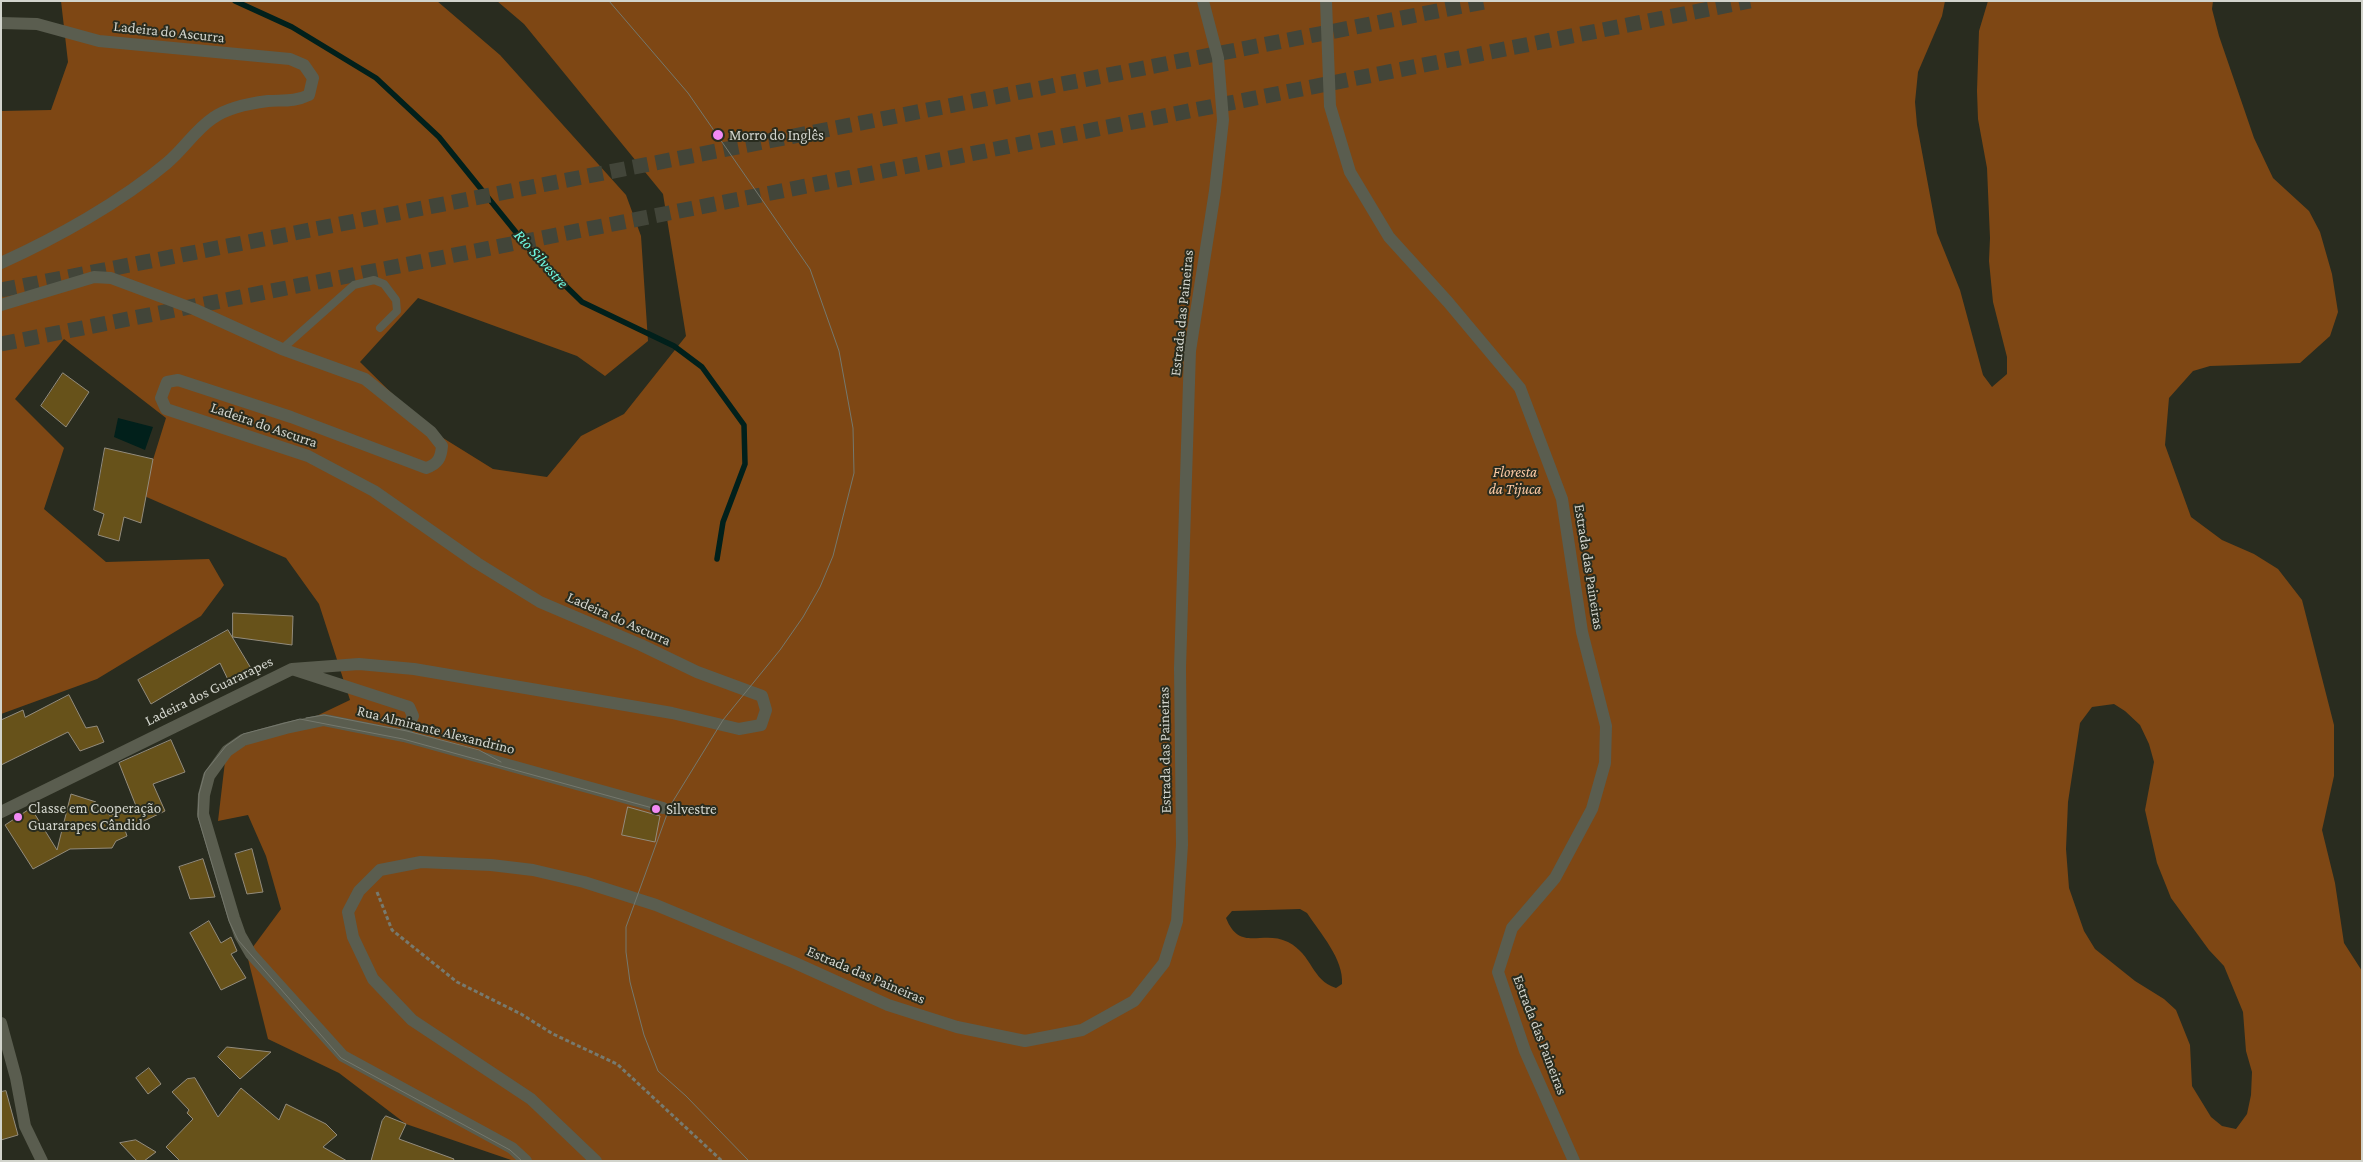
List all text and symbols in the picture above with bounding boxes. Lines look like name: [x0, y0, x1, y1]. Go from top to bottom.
street label: Ladeira do Ascurra: [113, 17, 225, 47]
place label: Morro do Inglês: [729, 126, 824, 144]
marker: Morro do Inglês: [711, 128, 725, 142]
water label: Rio Silvestre: [510, 226, 572, 292]
street label: Estrada das Paineiras: [1166, 249, 1198, 377]
street label: Ladeira do Ascurra: [208, 398, 320, 452]
park label: Floresta da Tijuca: [1489, 463, 1541, 498]
street label: Estrada das Paineiras: [1570, 503, 1608, 631]
street label: Ladeira do Ascurra: [564, 588, 674, 650]
street label: Ladeira dos Guararapes: [142, 652, 276, 730]
street label: Estrada das Paineiras: [1155, 686, 1175, 814]
street label: Rua Almirante Alexandrino: [355, 702, 517, 758]
place label: Classe em Cooperação Guararapes Cândido: [28, 799, 161, 834]
place label: Silvestre: [666, 800, 717, 818]
marker: Silvestre: [650, 803, 662, 815]
marker: Classe em Cooperação Guararapes Cândido: [12, 811, 24, 823]
street label: Estrada das Paineiras: [804, 942, 928, 1008]
street label: Estrada das Paineiras: [1509, 973, 1571, 1097]

